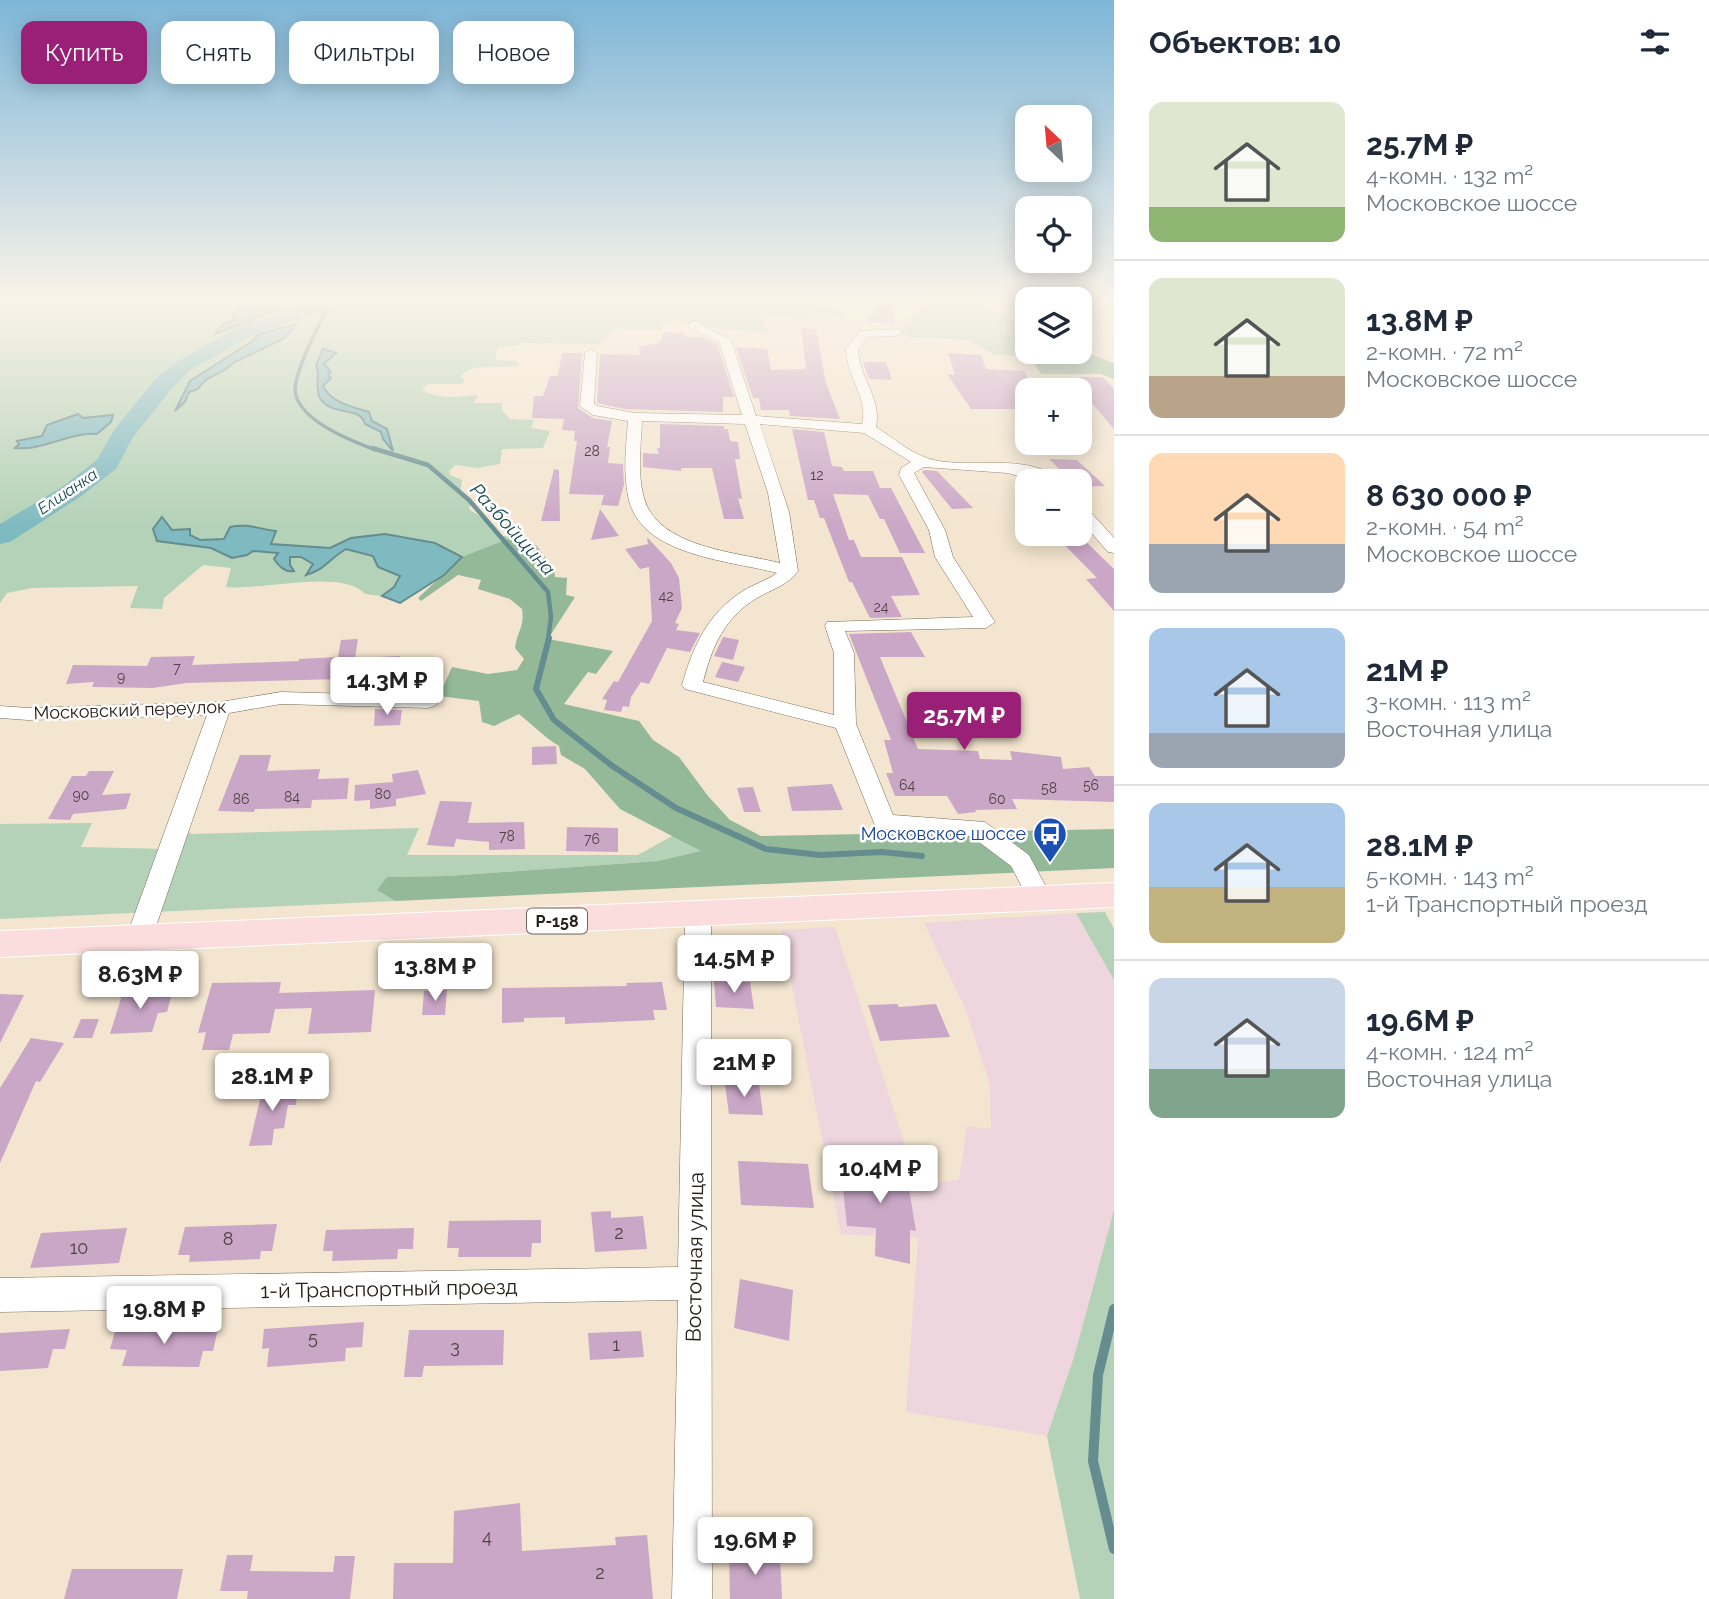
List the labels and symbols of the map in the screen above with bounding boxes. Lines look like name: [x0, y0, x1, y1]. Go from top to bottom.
north arrow: [1015, 105, 1092, 182]
house number: 28: [584, 443, 600, 459]
water label: Елшанка: [34, 464, 101, 518]
house number: 12: [810, 467, 824, 483]
water label: Разбойщина: [466, 479, 560, 579]
house number: 42: [659, 588, 673, 604]
house number: 24: [874, 599, 889, 615]
pin: 14.3M ₽: [322, 658, 452, 717]
house number: 7: [173, 660, 181, 676]
house number: 9: [117, 669, 125, 685]
pin: 25.7M ₽: [899, 692, 1029, 752]
street label: Московский переулок: [33, 696, 227, 723]
house number: 64: [899, 777, 915, 793]
house number: 56: [1083, 777, 1099, 793]
house number: 58: [1041, 780, 1057, 796]
house number: 80: [375, 786, 391, 802]
house number: 90: [73, 787, 89, 803]
house number: 84: [284, 789, 300, 805]
house number: 86: [233, 791, 249, 807]
house number: 60: [988, 791, 1006, 807]
bus stop icon: Московское шоссе: [1031, 815, 1069, 864]
place label: Московское шоссе: [861, 823, 1026, 844]
house number: 78: [499, 828, 515, 844]
house number: 76: [584, 831, 600, 847]
road number: Р-158: [527, 909, 587, 934]
pin: 14.5M ₽: [669, 936, 799, 995]
pin: 13.8M ₽: [370, 944, 500, 1003]
pin: 8.63M ₽: [75, 951, 205, 1011]
pin: 21M ₽: [695, 1040, 793, 1099]
pin: 28.1M ₽: [207, 1054, 337, 1113]
pin: 10.4M ₽: [815, 1146, 945, 1205]
street label: Восточная улица: [681, 1172, 708, 1342]
house number: 2: [614, 1222, 624, 1243]
house number: 8: [223, 1228, 233, 1249]
house number: 10: [70, 1237, 88, 1258]
street label: 1-й Транспортный проезд: [260, 1274, 518, 1303]
pin: 19.8M ₽: [99, 1286, 229, 1346]
house number: 5: [308, 1327, 318, 1348]
house number: 1: [612, 1334, 620, 1355]
house number: 3: [450, 1336, 460, 1357]
pin: 19.6M ₽: [690, 1518, 820, 1577]
house number: 4: [482, 1526, 492, 1547]
house number: 2: [595, 1562, 605, 1583]

